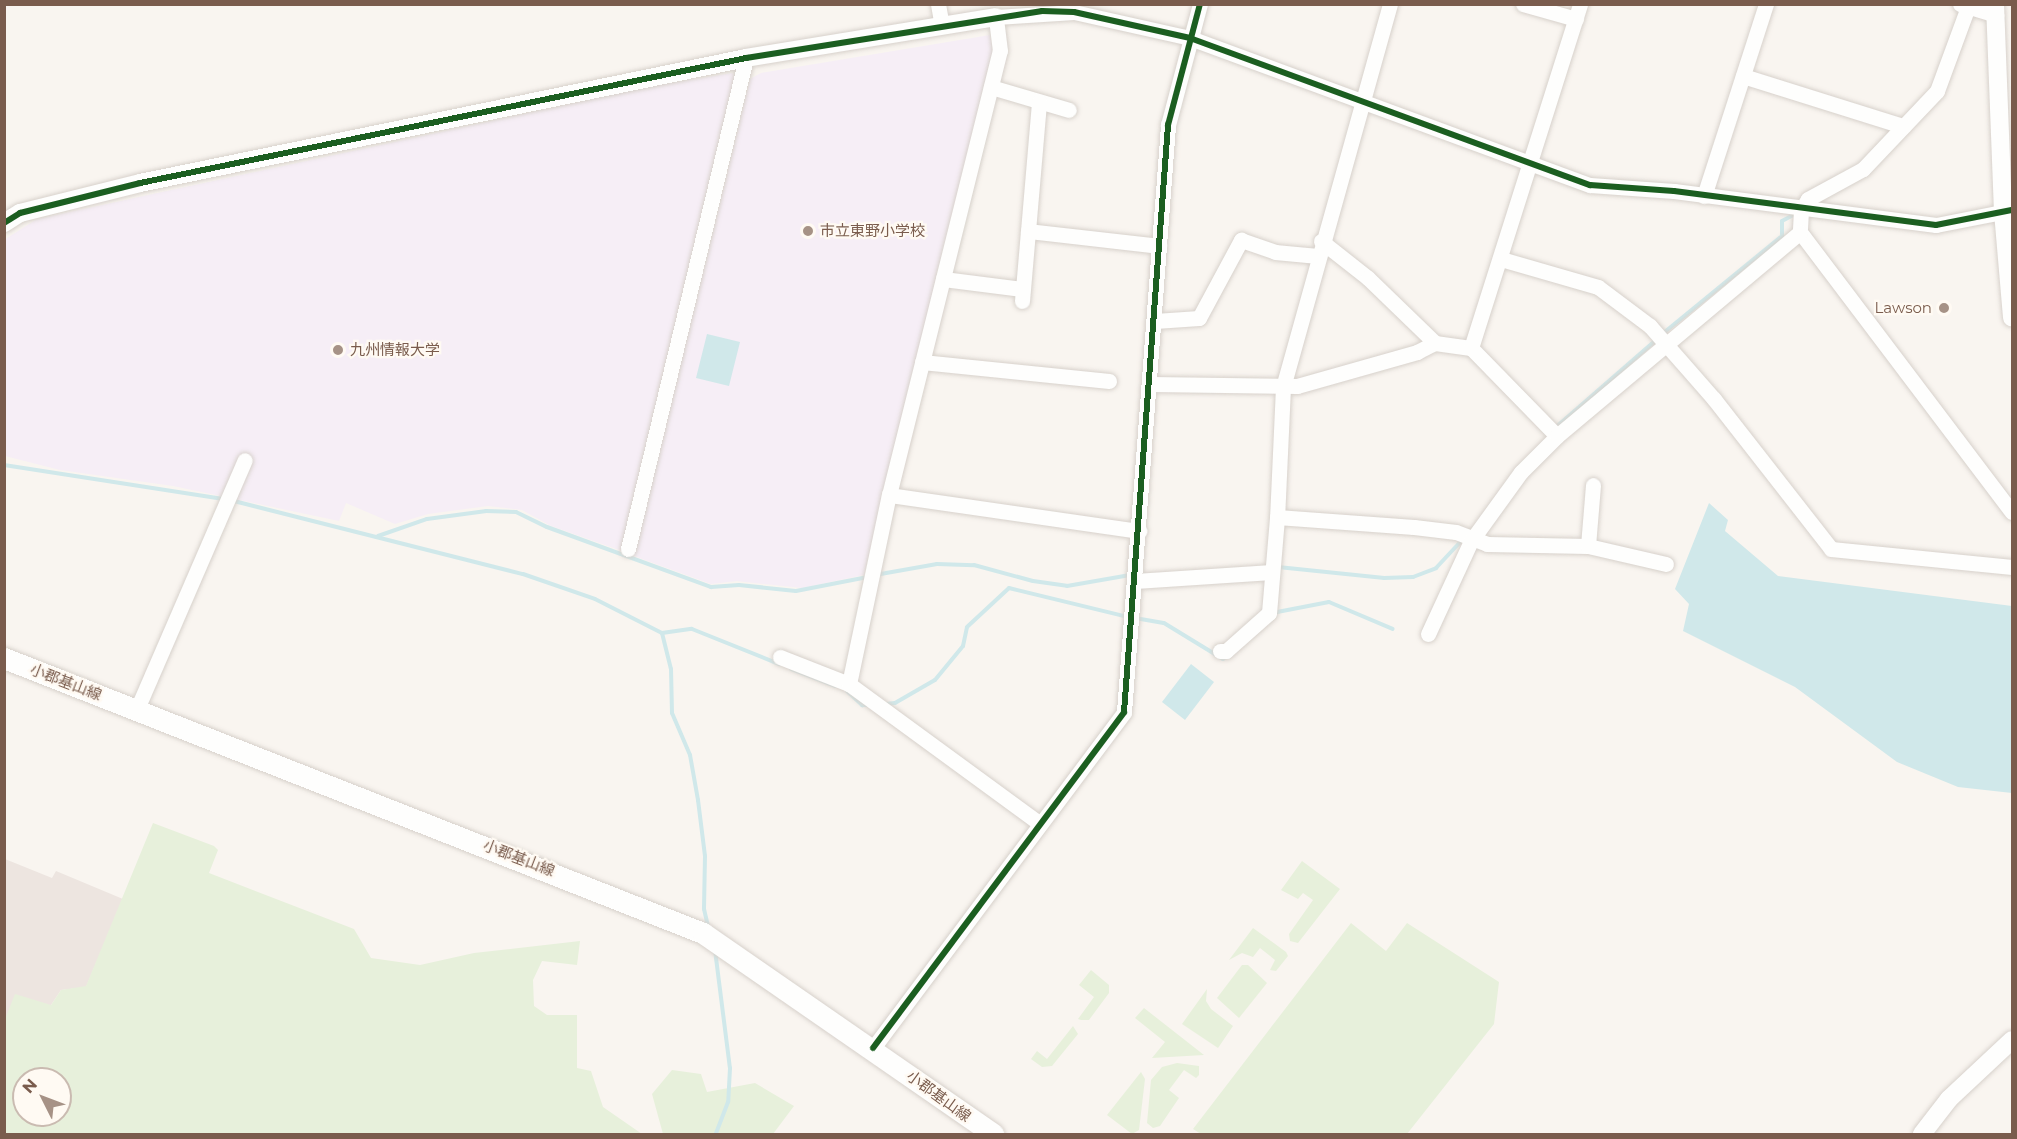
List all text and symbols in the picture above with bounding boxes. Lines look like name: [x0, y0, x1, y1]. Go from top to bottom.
place label: 市立東野小学校: [820, 222, 925, 240]
marker: 市立東野小学校: [801, 224, 815, 238]
place label: Lawson: [1875, 299, 1932, 317]
marker: Lawson: [1937, 301, 1951, 315]
place label: 九州情報大学: [350, 341, 440, 359]
marker: 九州情報大学: [331, 343, 345, 357]
street label: 小郡基山線: [28, 660, 104, 704]
street label: 小郡基山線: [481, 836, 557, 880]
north arrow: [12, 1067, 72, 1127]
street label: 小郡基山線: [903, 1067, 975, 1125]
text: N: [18, 1075, 41, 1097]

